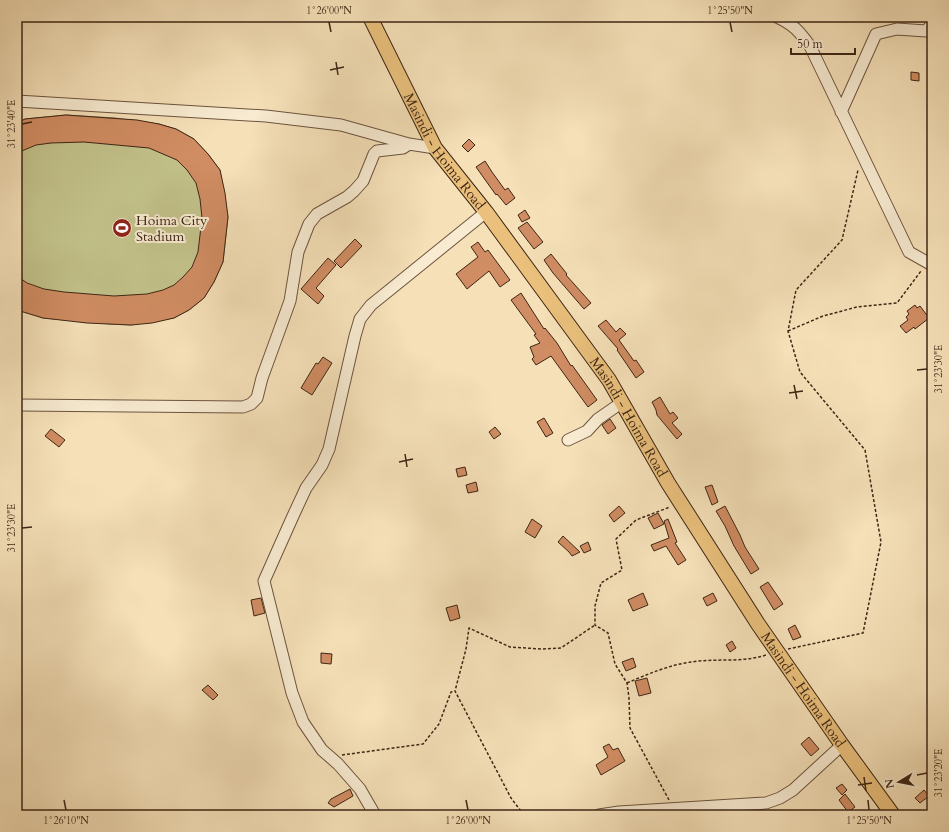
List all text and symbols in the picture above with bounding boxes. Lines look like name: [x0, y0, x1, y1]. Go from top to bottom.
text: 1°26'00"N: [306, 4, 352, 18]
text: 1°25'50"N: [707, 4, 753, 18]
scale bar: [791, 30, 855, 56]
text: 50 m: [797, 36, 824, 52]
street label: Masindi - Hoima Road: [400, 90, 490, 214]
text: 31°23'40"E: [5, 100, 19, 148]
place label: Hoima City Stadium: [136, 211, 208, 246]
sports icon: Hoima City Stadium: [111, 217, 133, 239]
text: 31°23'30"E: [932, 345, 946, 393]
street label: Masindi - Hoima Road: [586, 353, 672, 481]
text: 31°23'30"E: [5, 504, 19, 552]
street label: Masindi - Hoima Road: [757, 628, 851, 752]
text: 31°23'20"E: [932, 749, 946, 797]
north arrow: [879, 762, 919, 802]
text: N: [881, 777, 898, 790]
text: 1°26'10"N: [43, 814, 89, 828]
text: 1°26'00"N: [445, 814, 491, 828]
text: 1°25'50"N: [846, 814, 892, 828]

